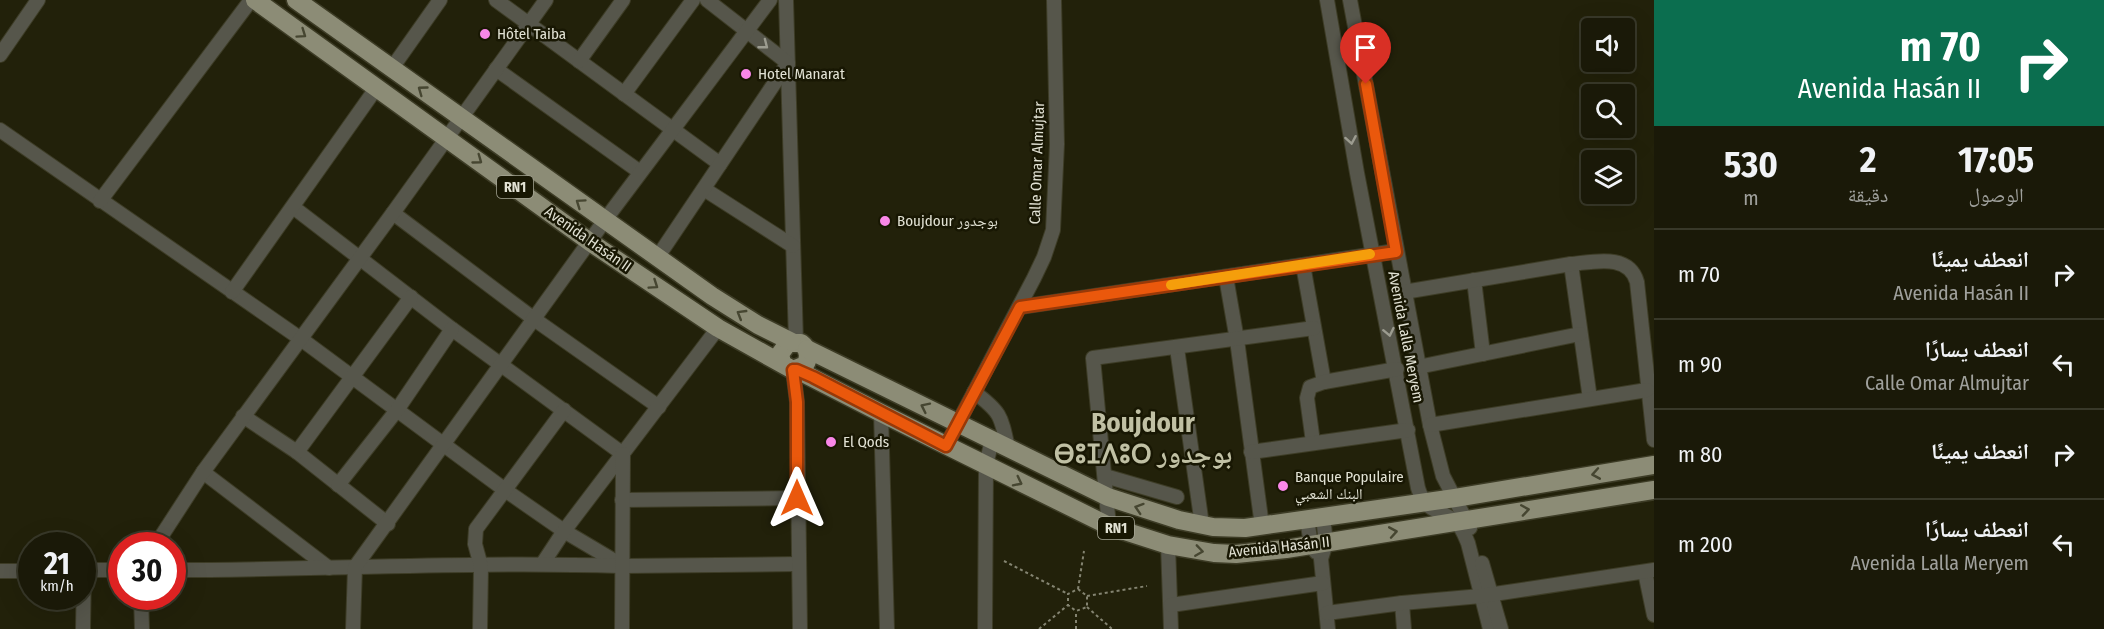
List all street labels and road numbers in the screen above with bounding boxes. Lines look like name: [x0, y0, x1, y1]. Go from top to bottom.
street label: Calle Omar Almujtar: [1026, 101, 1048, 225]
road number: RN1: [497, 176, 533, 198]
street label: Avenida Hasán II: [541, 202, 635, 276]
street label: Avenida Lalla Meryem: [1384, 270, 1428, 404]
road number: RN1: [1098, 517, 1134, 539]
street label: Avenida Hasán II: [1227, 533, 1331, 561]

